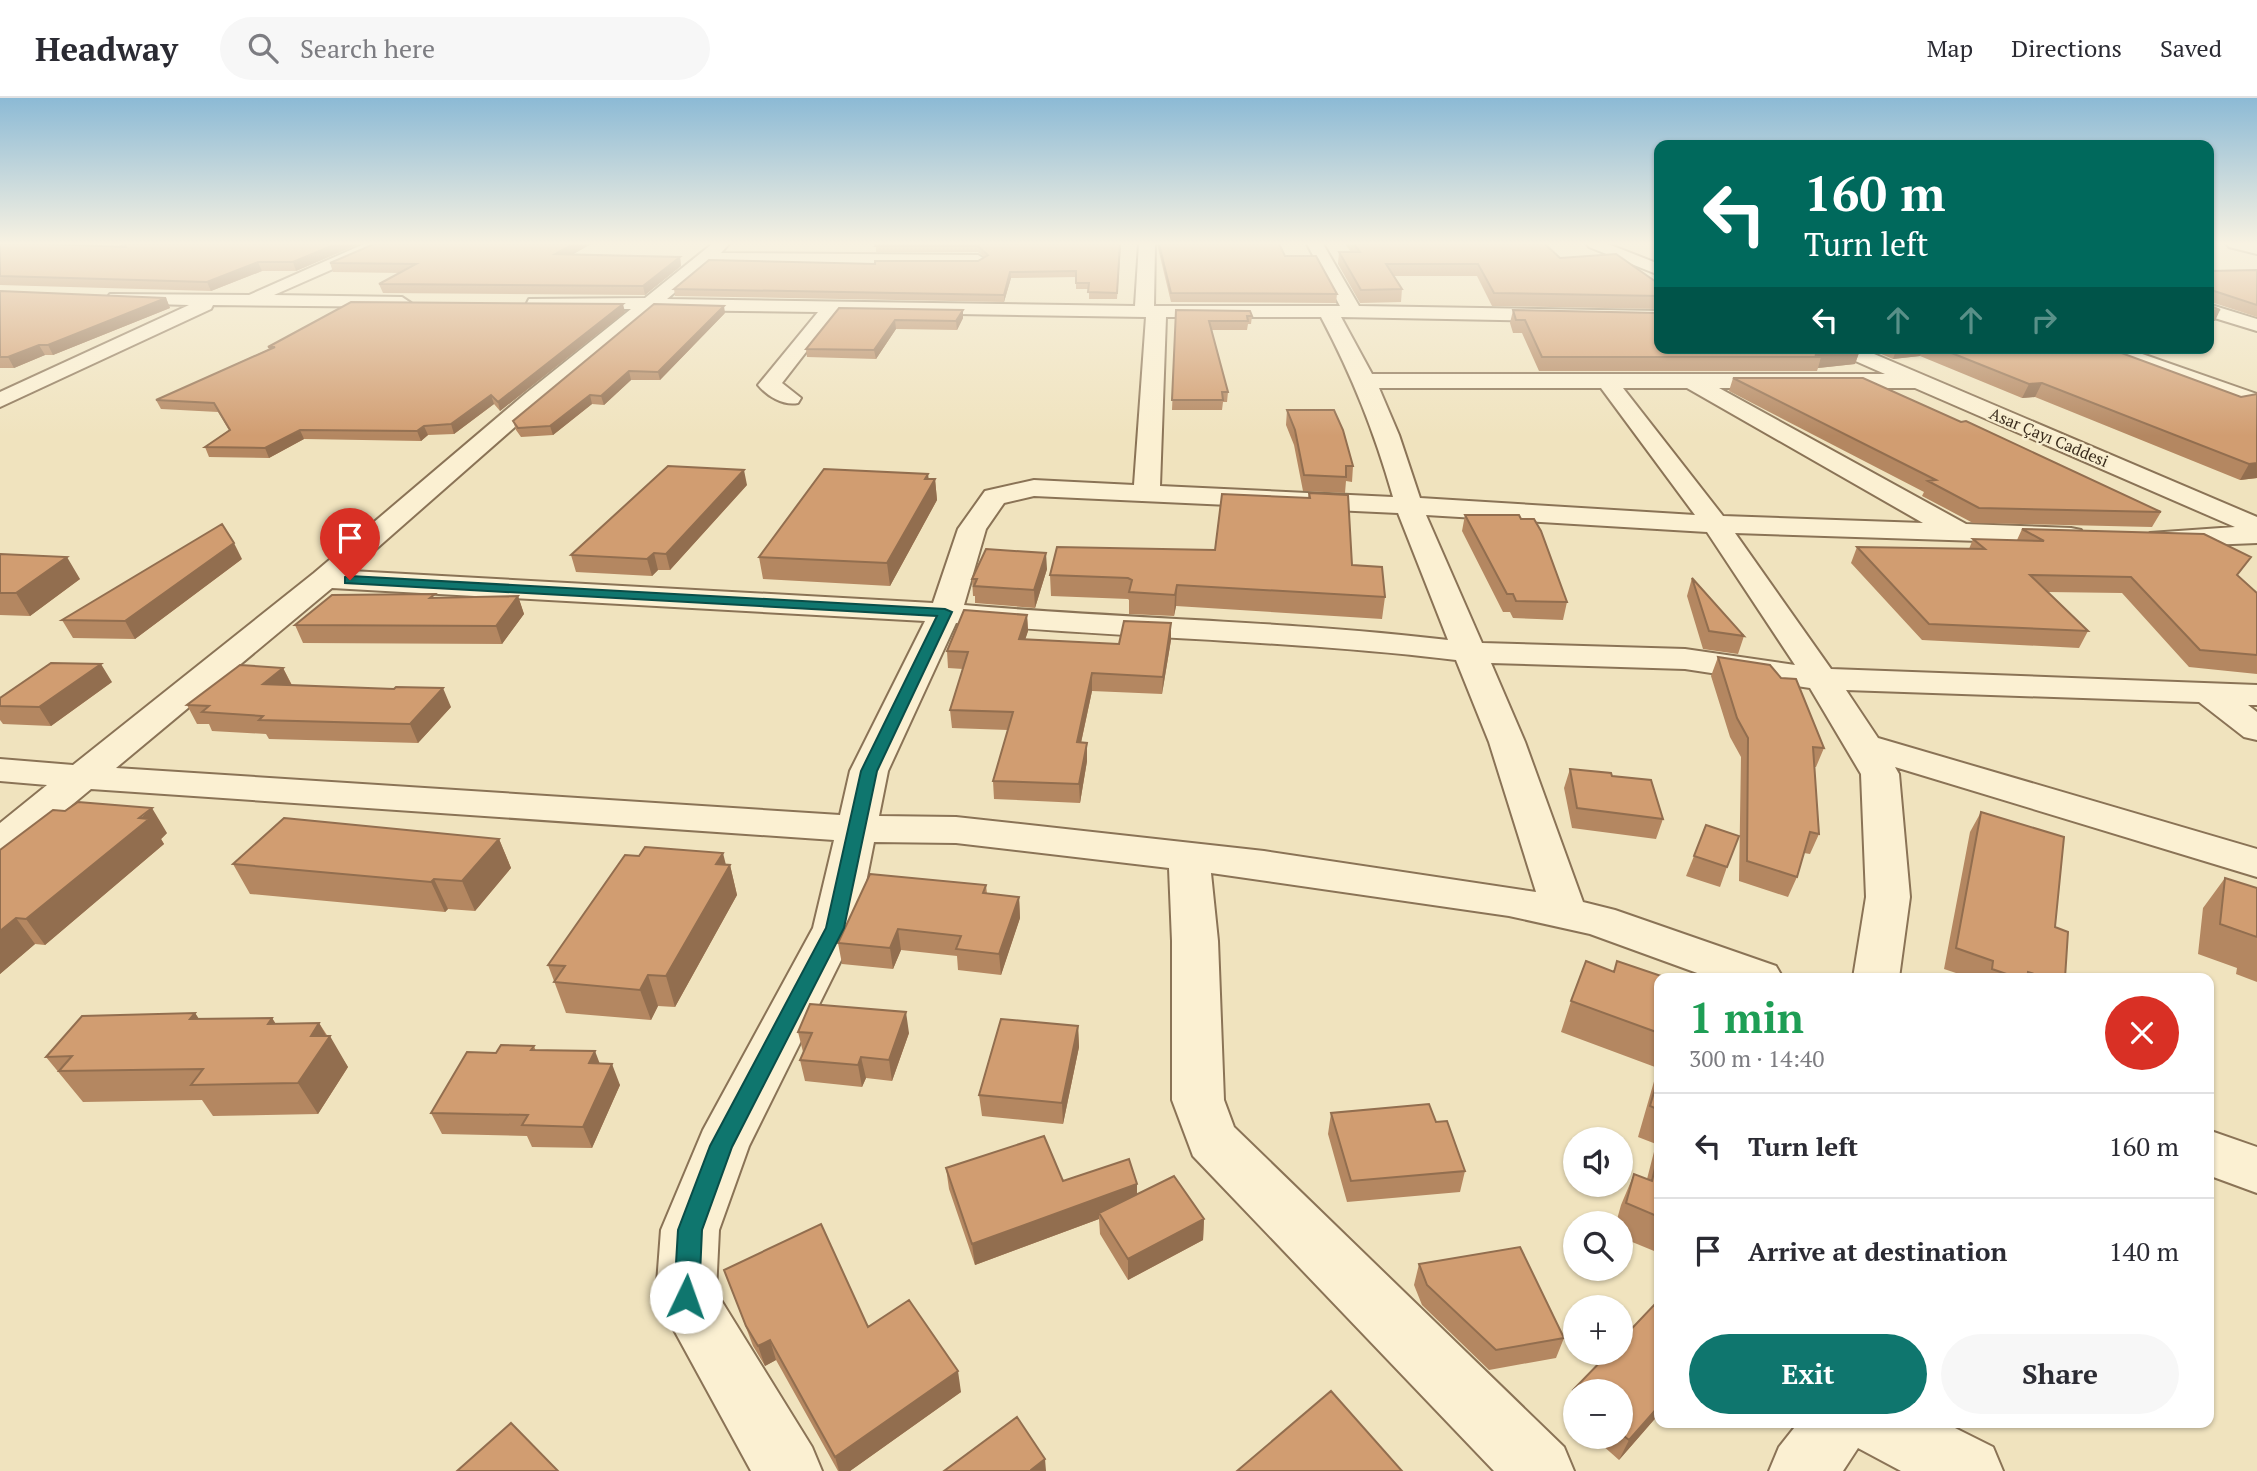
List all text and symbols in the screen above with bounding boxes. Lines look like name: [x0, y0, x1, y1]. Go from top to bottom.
search box: [220, 17, 710, 80]
text: Headway: [35, 27, 178, 70]
icon: search: [244, 29, 282, 67]
text: Search here: [300, 31, 435, 65]
text: Map: [1927, 32, 1973, 64]
text: Directions: [2011, 32, 2122, 64]
text: Saved: [2160, 32, 2222, 64]
text: 160 m: [1804, 160, 1946, 225]
icon: left: [1689, 168, 1780, 259]
text: Turn left: [1804, 223, 1928, 265]
icon: left: [1806, 301, 1844, 339]
icon: ahead: [1879, 301, 1917, 339]
icon: ahead: [1952, 301, 1990, 339]
icon: right: [2025, 301, 2063, 339]
street label: Asar Çayı Caddesi: [1986, 402, 2112, 472]
pin: [320, 508, 380, 580]
icon: arrive: [331, 519, 369, 557]
text: 1 min: [1689, 989, 1804, 1045]
button: close: [2105, 996, 2179, 1070]
text: 300 m · 14:40: [1689, 1043, 1824, 1074]
map controls: [1563, 1127, 1633, 1449]
button: sound: [1563, 1127, 1633, 1197]
icon: left: [1689, 1127, 1727, 1165]
text: Turn left: [1748, 1129, 1858, 1163]
text: 160 m: [2109, 1129, 2179, 1163]
button: search: [1563, 1211, 1633, 1281]
icon: arrive: [1689, 1232, 1727, 1270]
text: Arrive at destination: [1748, 1234, 2007, 1268]
text: 140 m: [2109, 1234, 2179, 1268]
position arrow: [649, 1260, 723, 1334]
button: +: [1563, 1295, 1633, 1365]
button: Exit: [1689, 1334, 1927, 1414]
button: Share: [1941, 1334, 2179, 1414]
button: −: [1563, 1379, 1633, 1449]

